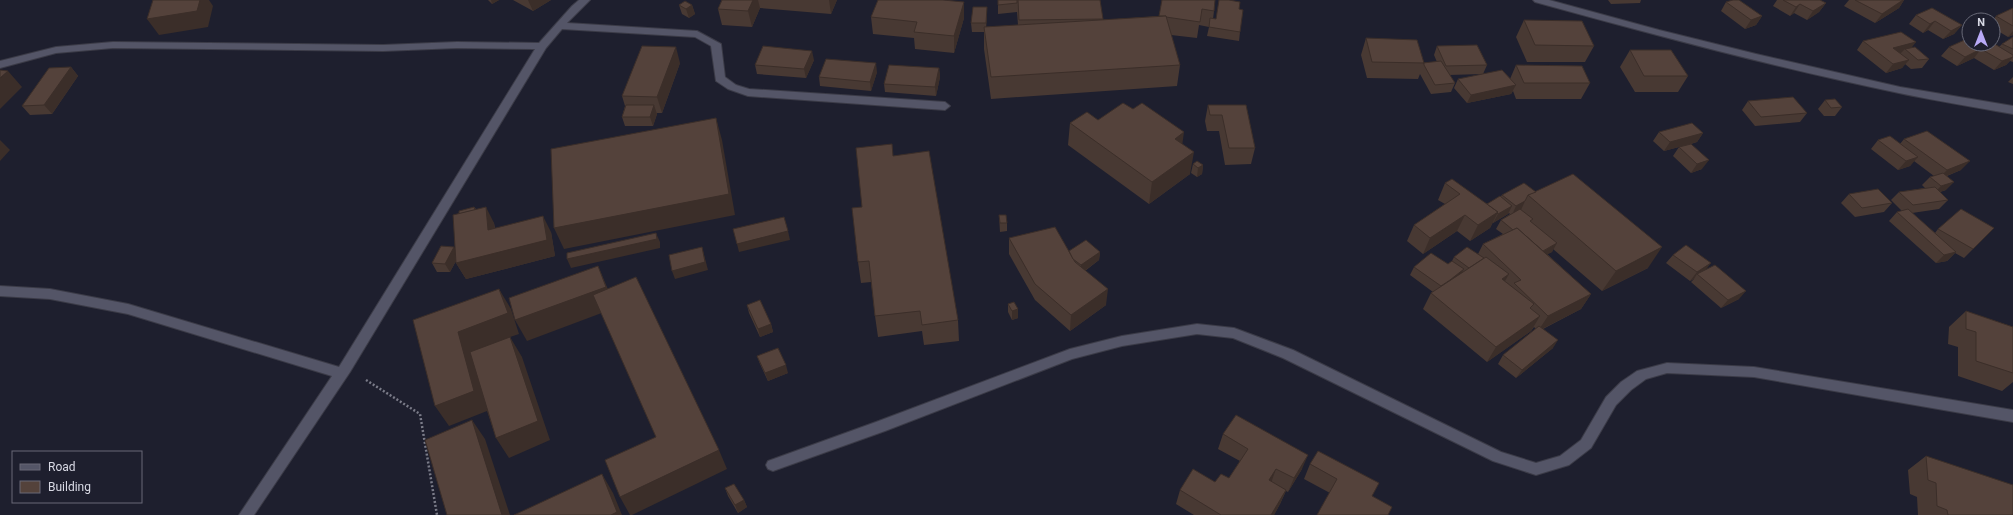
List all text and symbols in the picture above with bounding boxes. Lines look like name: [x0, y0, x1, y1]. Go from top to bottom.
north arrow: [1961, 12, 2001, 52]
text: N: [1977, 16, 1985, 29]
legend: [12, 451, 142, 503]
text: Road: [48, 460, 76, 474]
text: Building: [48, 480, 91, 494]

